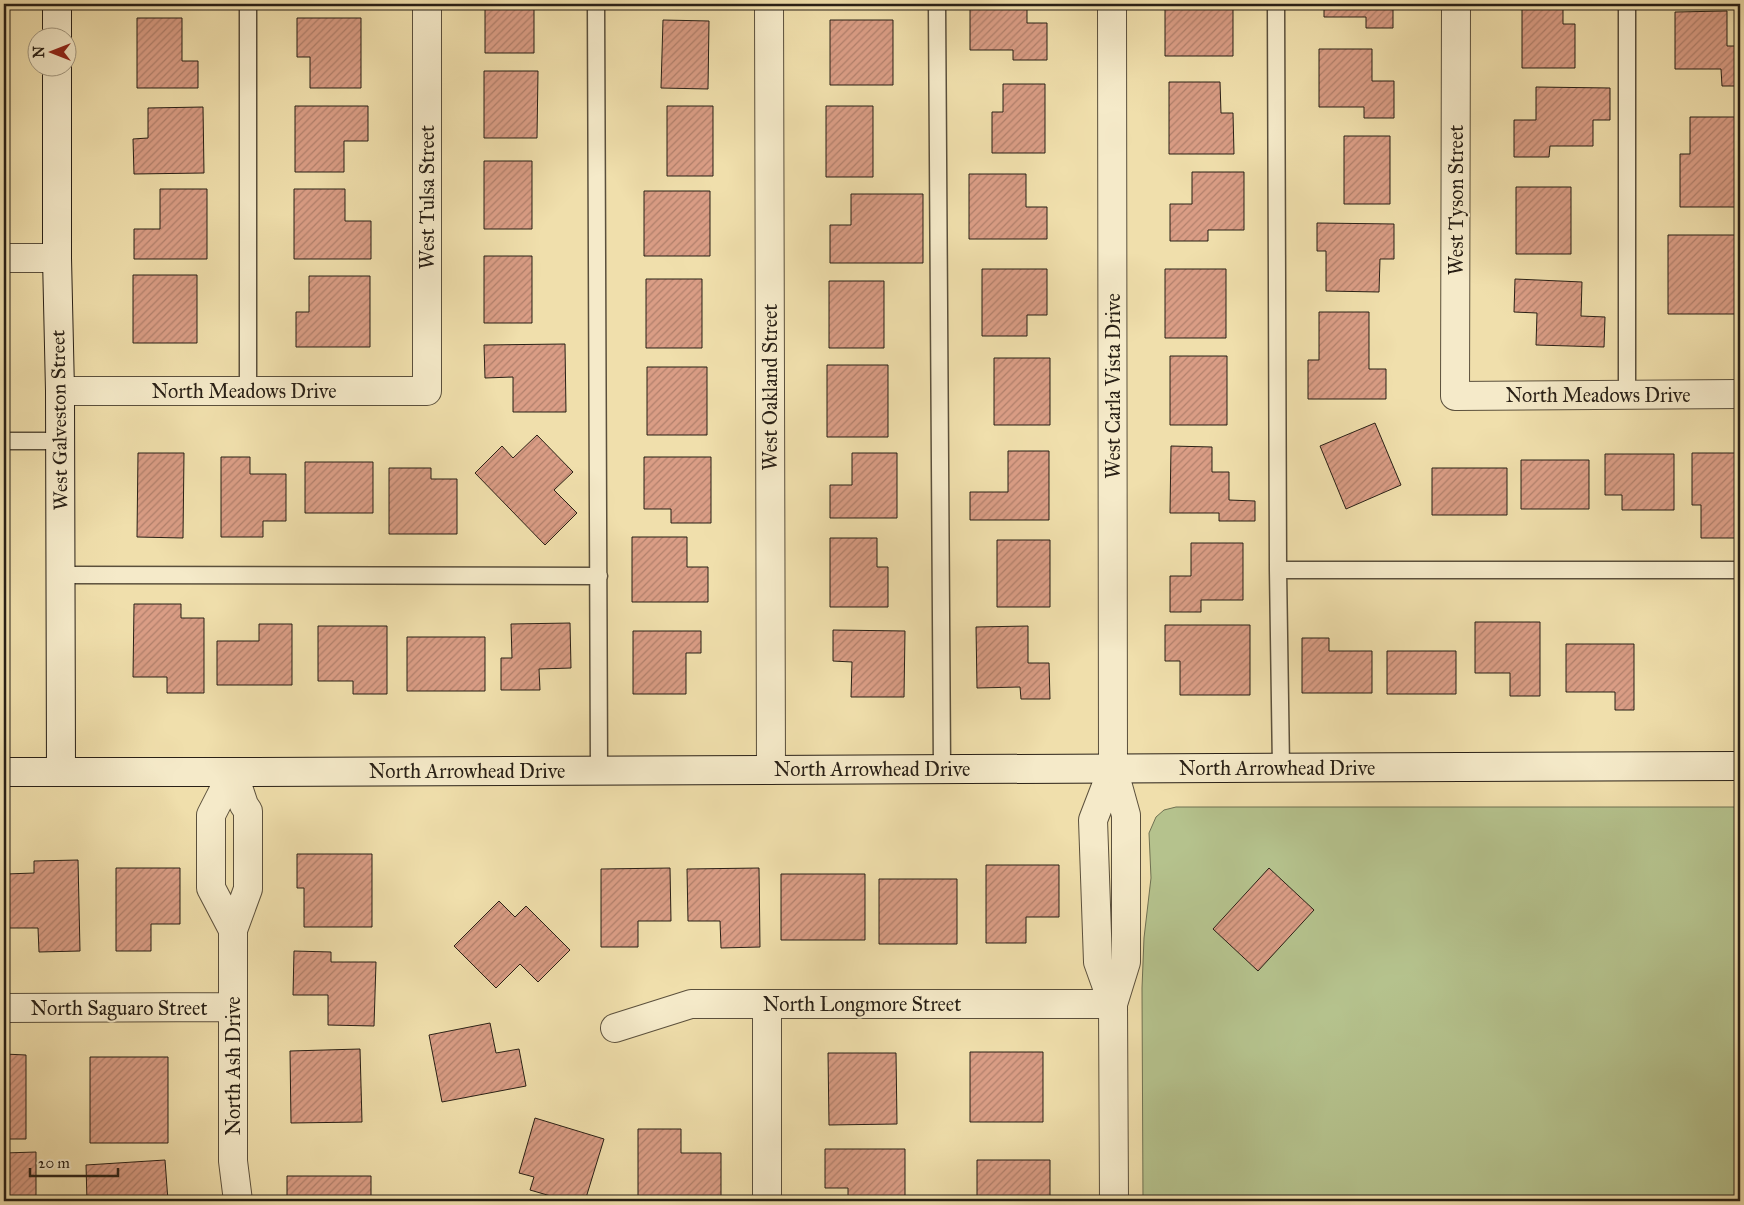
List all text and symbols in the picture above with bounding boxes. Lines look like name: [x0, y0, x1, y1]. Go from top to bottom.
north arrow: [28, 28, 78, 78]
text: N: [31, 46, 48, 58]
street label: West Tulsa Street: [415, 125, 439, 269]
street label: West Tyson Street: [1444, 125, 1468, 275]
street label: West Carla Vista Drive: [1101, 293, 1125, 479]
street label: West Oakland Street: [758, 304, 782, 470]
street label: West Galveston Street: [45, 330, 73, 510]
street label: North Meadows Drive: [151, 379, 337, 403]
street label: North Meadows Drive: [1505, 383, 1691, 407]
street label: North Arrowhead Drive: [1179, 756, 1375, 780]
street label: North Arrowhead Drive: [774, 757, 970, 781]
street label: North Arrowhead Drive: [369, 759, 565, 783]
street label: North Longmore Street: [763, 992, 961, 1017]
street label: North Saguaro Street: [31, 996, 208, 1021]
street label: North Ash Drive: [221, 996, 245, 1136]
scale bar: [30, 1145, 118, 1177]
text: 20 m: [38, 1154, 70, 1172]

